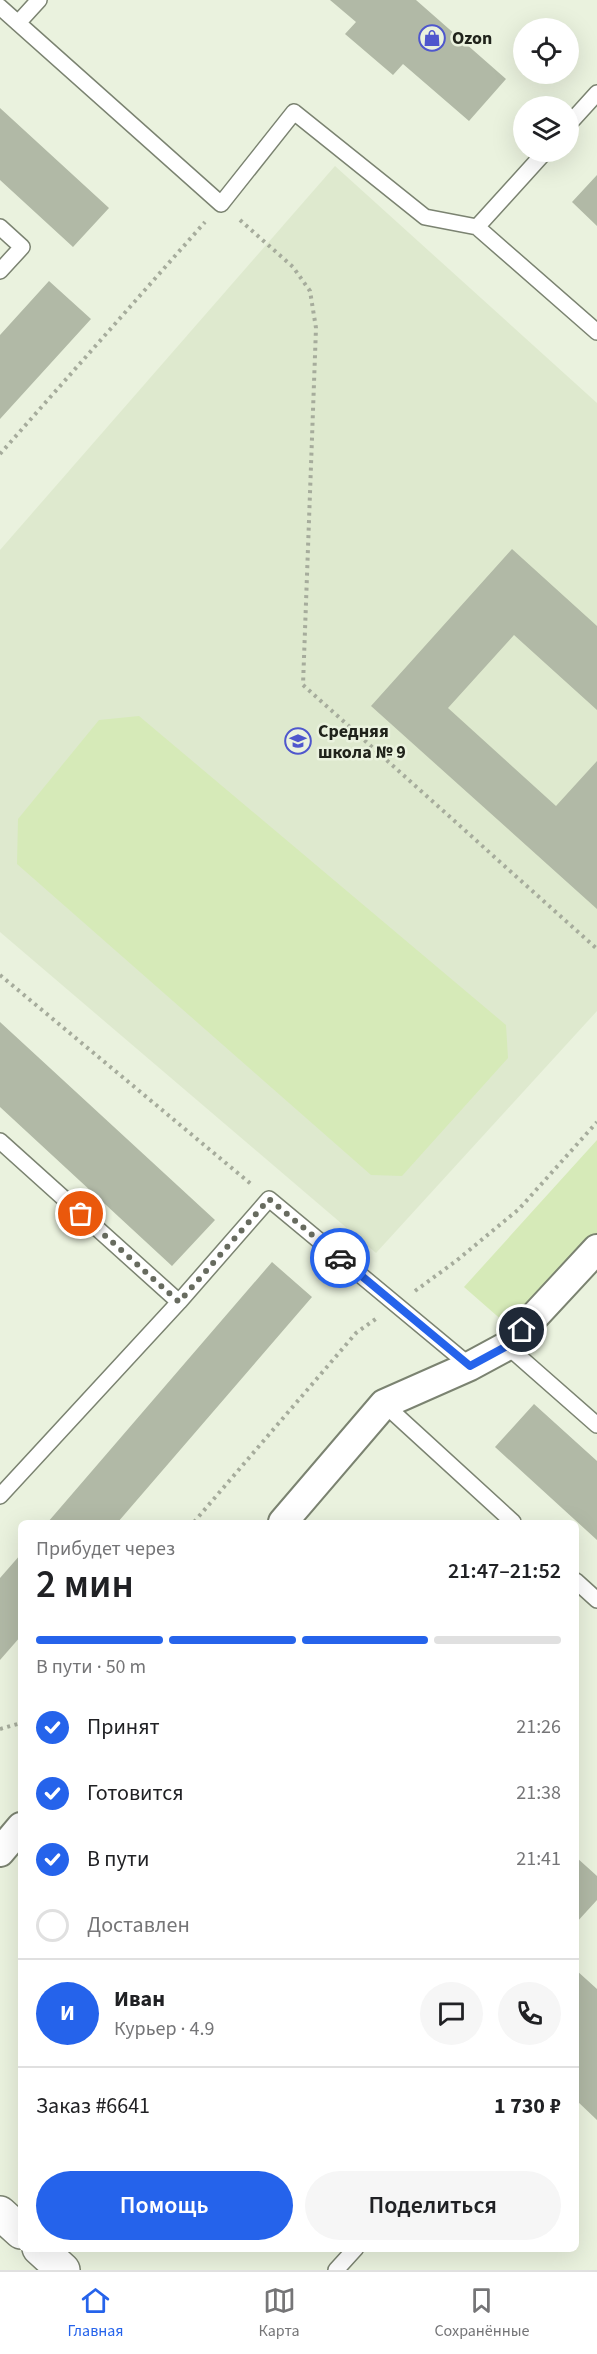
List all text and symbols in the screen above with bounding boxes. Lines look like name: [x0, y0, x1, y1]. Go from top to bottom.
map controls: [513, 18, 579, 162]
button: locate: [513, 18, 579, 84]
shop icon: Ozon: [417, 23, 447, 53]
place label: Ozon: [452, 26, 492, 51]
button: layers: [513, 96, 579, 162]
place label: Средняя школа № 9: [318, 719, 406, 765]
school or university icon: Средняя школа № 9: [283, 726, 313, 756]
pin: [55, 1188, 106, 1239]
icon: bag: [64, 1197, 97, 1230]
courier: [310, 1228, 370, 1288]
icon: car: [324, 1242, 357, 1275]
pin: [496, 1304, 547, 1355]
icon: home: [505, 1313, 538, 1346]
text: Прибудет через: [36, 1535, 175, 1563]
text: 21:47–21:52: [448, 1555, 561, 1587]
text: 2 мин: [36, 1557, 134, 1613]
text: В пути · 50 m: [36, 1653, 146, 1681]
icon: check: [36, 1711, 69, 1744]
text: Принят: [87, 1711, 160, 1743]
text: 21:26: [516, 1713, 561, 1741]
icon: check: [36, 1777, 69, 1810]
text: Готовится: [87, 1777, 184, 1809]
text: 21:38: [516, 1779, 561, 1807]
icon: check: [36, 1843, 69, 1876]
text: В пути: [87, 1843, 149, 1875]
text: 21:41: [516, 1845, 561, 1873]
text: Доставлен: [87, 1909, 190, 1941]
button: chat: [420, 1982, 483, 2045]
button: phone: [498, 1982, 561, 2045]
text: Иван: [114, 1983, 165, 2015]
text: И: [60, 1997, 75, 2029]
text: Курьер · 4.9: [114, 2015, 214, 2043]
text: Заказ #6641: [36, 2090, 150, 2122]
text: 1 730 ₽: [494, 2090, 561, 2122]
button: Помощь: [36, 2171, 293, 2240]
button: Поделиться: [305, 2171, 561, 2240]
tab: Главная: [67, 2284, 124, 2342]
tab: Карта: [259, 2284, 300, 2342]
tab: Сохранённые: [434, 2284, 530, 2342]

